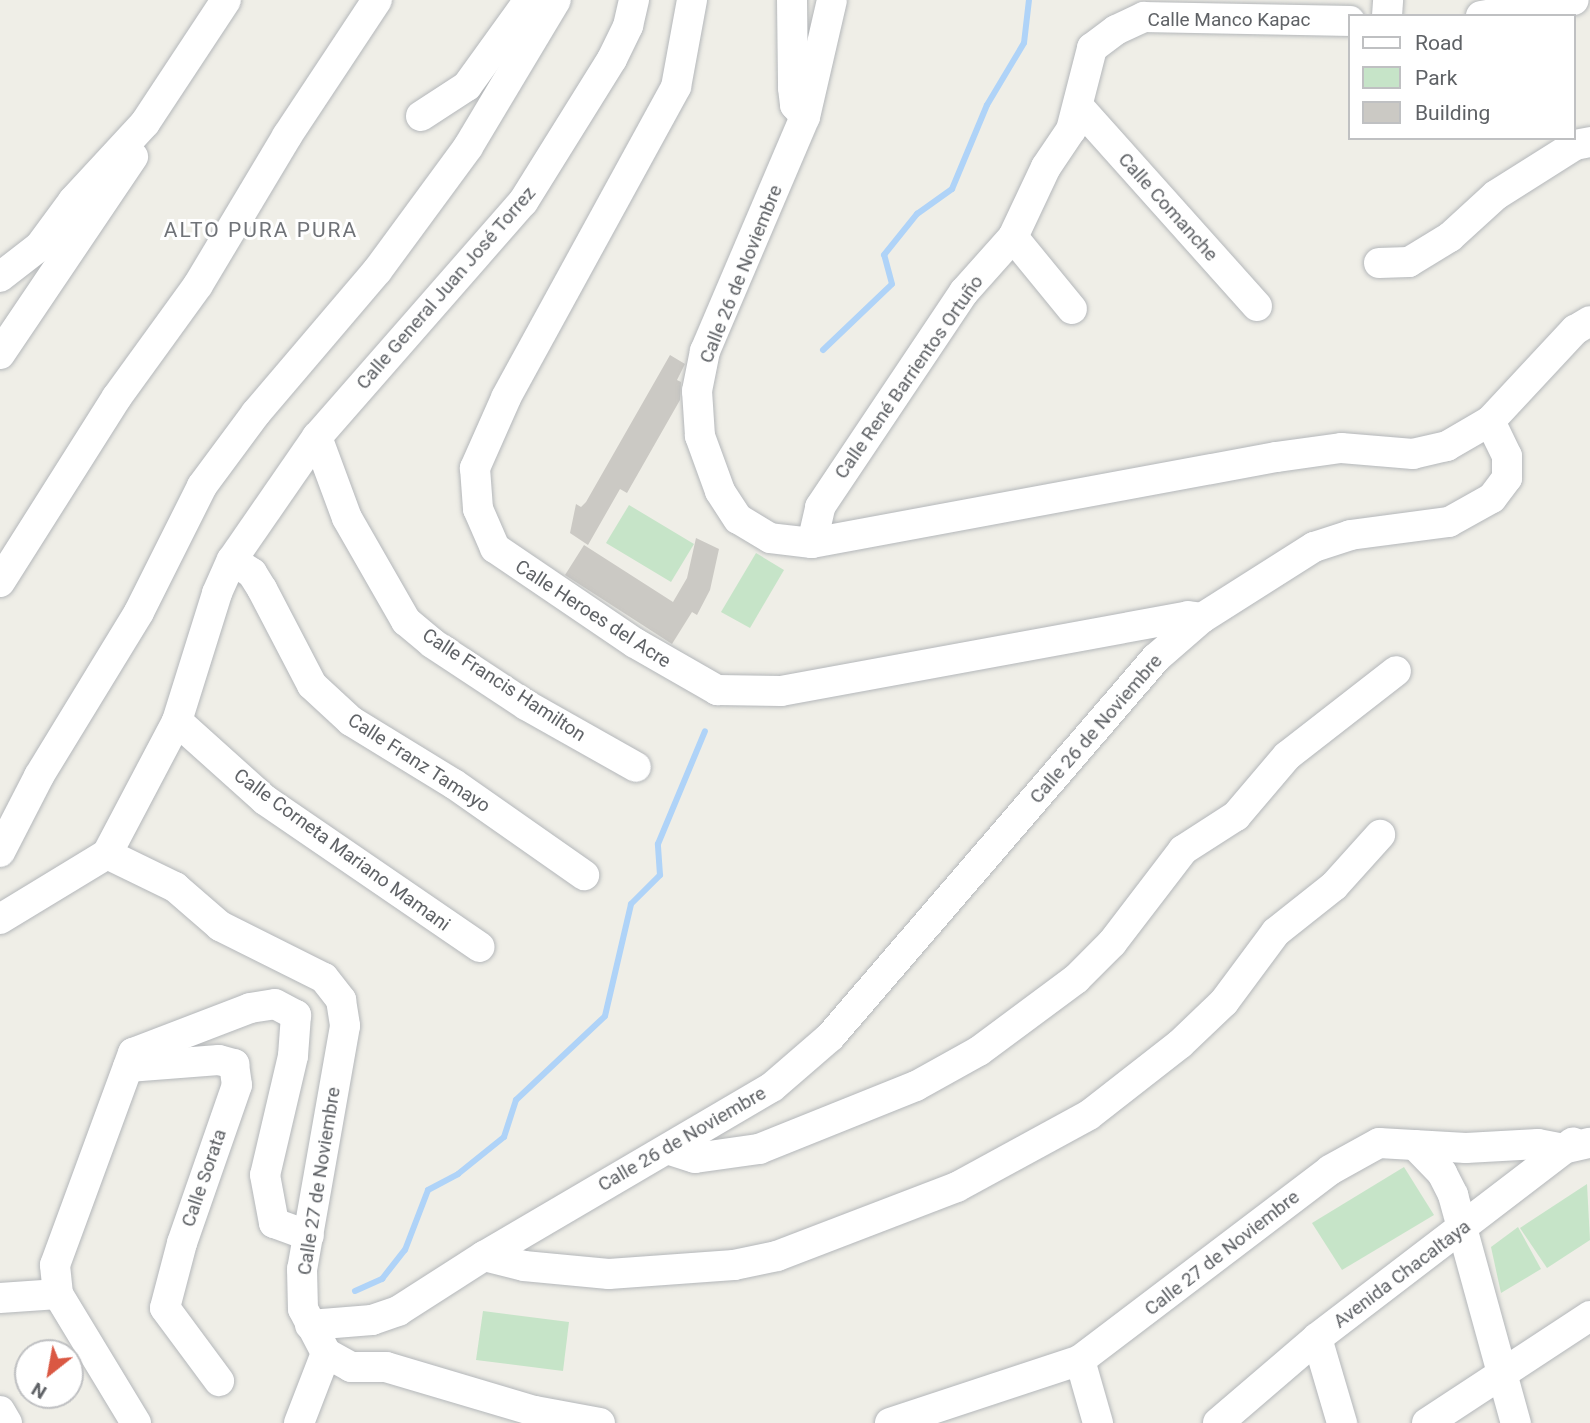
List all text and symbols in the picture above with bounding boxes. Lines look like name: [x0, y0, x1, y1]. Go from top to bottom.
street label: Calle Manco Kapac: [1148, 9, 1310, 31]
legend: [1348, 14, 1576, 140]
text: Road: [1415, 31, 1463, 55]
text: Park: [1415, 66, 1457, 90]
text: Building: [1415, 101, 1490, 125]
street label: Calle Comanche: [1113, 148, 1223, 266]
street label: Calle General Juan José Torrez: [351, 182, 541, 394]
street label: Calle 26 de Noviembre: [695, 182, 787, 366]
district label: ALTO PURA PURA: [166, 217, 356, 243]
street label: Calle René Barrientos Ortuño: [830, 271, 988, 483]
street label: Calle Heroes del Acre: [511, 555, 675, 673]
street label: Calle Francis Hamilton: [418, 624, 590, 746]
street label: Calle 26 de Noviembre: [1025, 650, 1167, 808]
street label: Calle Franz Tamayo: [344, 708, 494, 818]
street label: Calle Corneta Mariano Mamani: [229, 764, 455, 936]
street label: Calle 26 de Noviembre: [594, 1082, 770, 1196]
street label: Calle 27 de Noviembre: [293, 1085, 345, 1277]
street label: Calle Sorata: [177, 1126, 231, 1230]
street label: Calle 27 de Noviembre: [1140, 1185, 1304, 1321]
street label: Avenida Chacaltaya: [1329, 1215, 1475, 1333]
north arrow: [14, 1339, 84, 1409]
text: N: [27, 1377, 51, 1404]

